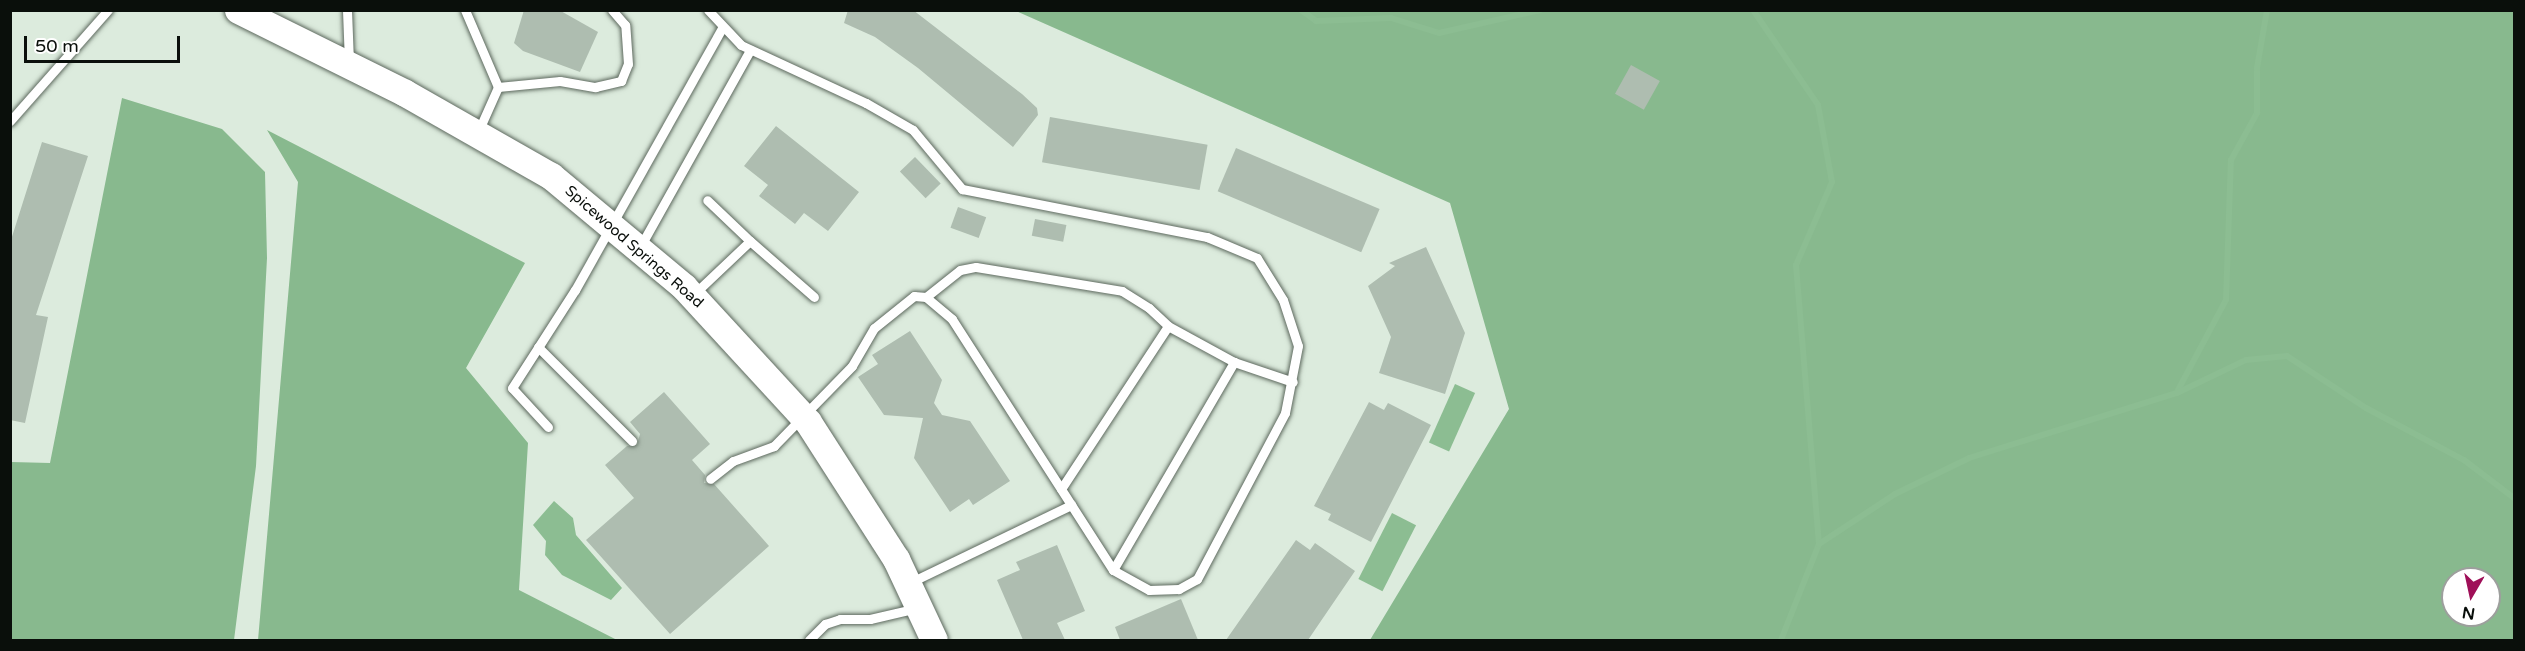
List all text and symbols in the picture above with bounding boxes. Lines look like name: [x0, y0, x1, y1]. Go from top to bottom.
scale bar: [27, 24, 183, 62]
text: 50 m: [35, 35, 79, 57]
street label: Spicewood Springs Road: [561, 182, 707, 312]
north arrow: [2441, 567, 2501, 627]
text: N: [2461, 602, 2476, 624]

